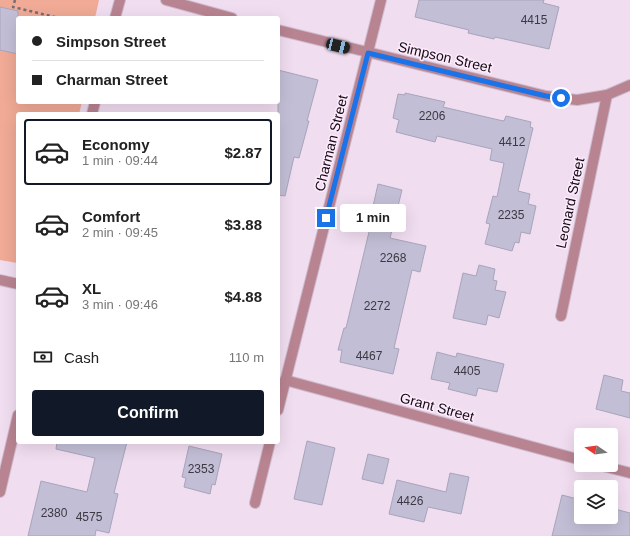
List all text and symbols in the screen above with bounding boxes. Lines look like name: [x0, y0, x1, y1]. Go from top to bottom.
house number: 4415: [521, 13, 548, 27]
text: Simpson Street: [56, 33, 166, 50]
car: [325, 37, 351, 55]
street label: Simpson Street: [397, 38, 494, 76]
text: Charman Street: [56, 71, 168, 88]
route start: [552, 89, 570, 107]
street label: Charman Street: [311, 93, 351, 193]
house number: 2206: [419, 109, 446, 123]
icon: car: [34, 134, 70, 170]
house number: 4412: [499, 135, 526, 149]
text: Economy: [82, 136, 150, 153]
text: $2.87: [224, 144, 262, 161]
text: 1 min · 09:44: [82, 153, 158, 168]
street label: Leonard Street: [553, 156, 587, 250]
callout: 1 min: [340, 204, 406, 232]
icon: car: [34, 206, 70, 242]
text: Comfort: [82, 208, 140, 225]
house number: 2235: [498, 208, 525, 222]
route end: [317, 209, 335, 227]
text: 1 min: [356, 210, 390, 225]
text: $3.88: [224, 216, 262, 233]
text: 2 min · 09:45: [82, 225, 158, 240]
house number: 2268: [380, 251, 407, 265]
icon: car: [34, 278, 70, 314]
text: XL: [82, 280, 101, 297]
text: $4.88: [224, 288, 262, 305]
text: 3 min · 09:46: [82, 297, 158, 312]
house number: 2272: [364, 299, 391, 313]
icon: cash: [32, 346, 54, 368]
text: Cash: [64, 349, 99, 366]
house number: 4467: [356, 349, 383, 363]
text: 110 m: [229, 350, 264, 365]
house number: 4405: [454, 364, 481, 378]
street label: Grant Street: [398, 389, 476, 425]
button: Confirm: [32, 390, 264, 436]
north arrow: [574, 428, 618, 472]
map controls: [574, 428, 618, 524]
house number: 2353: [188, 462, 215, 476]
button: layers: [574, 480, 618, 524]
house number: 4426: [397, 494, 424, 508]
house number: 2380: [41, 506, 68, 520]
house number: 4575: [76, 510, 103, 524]

